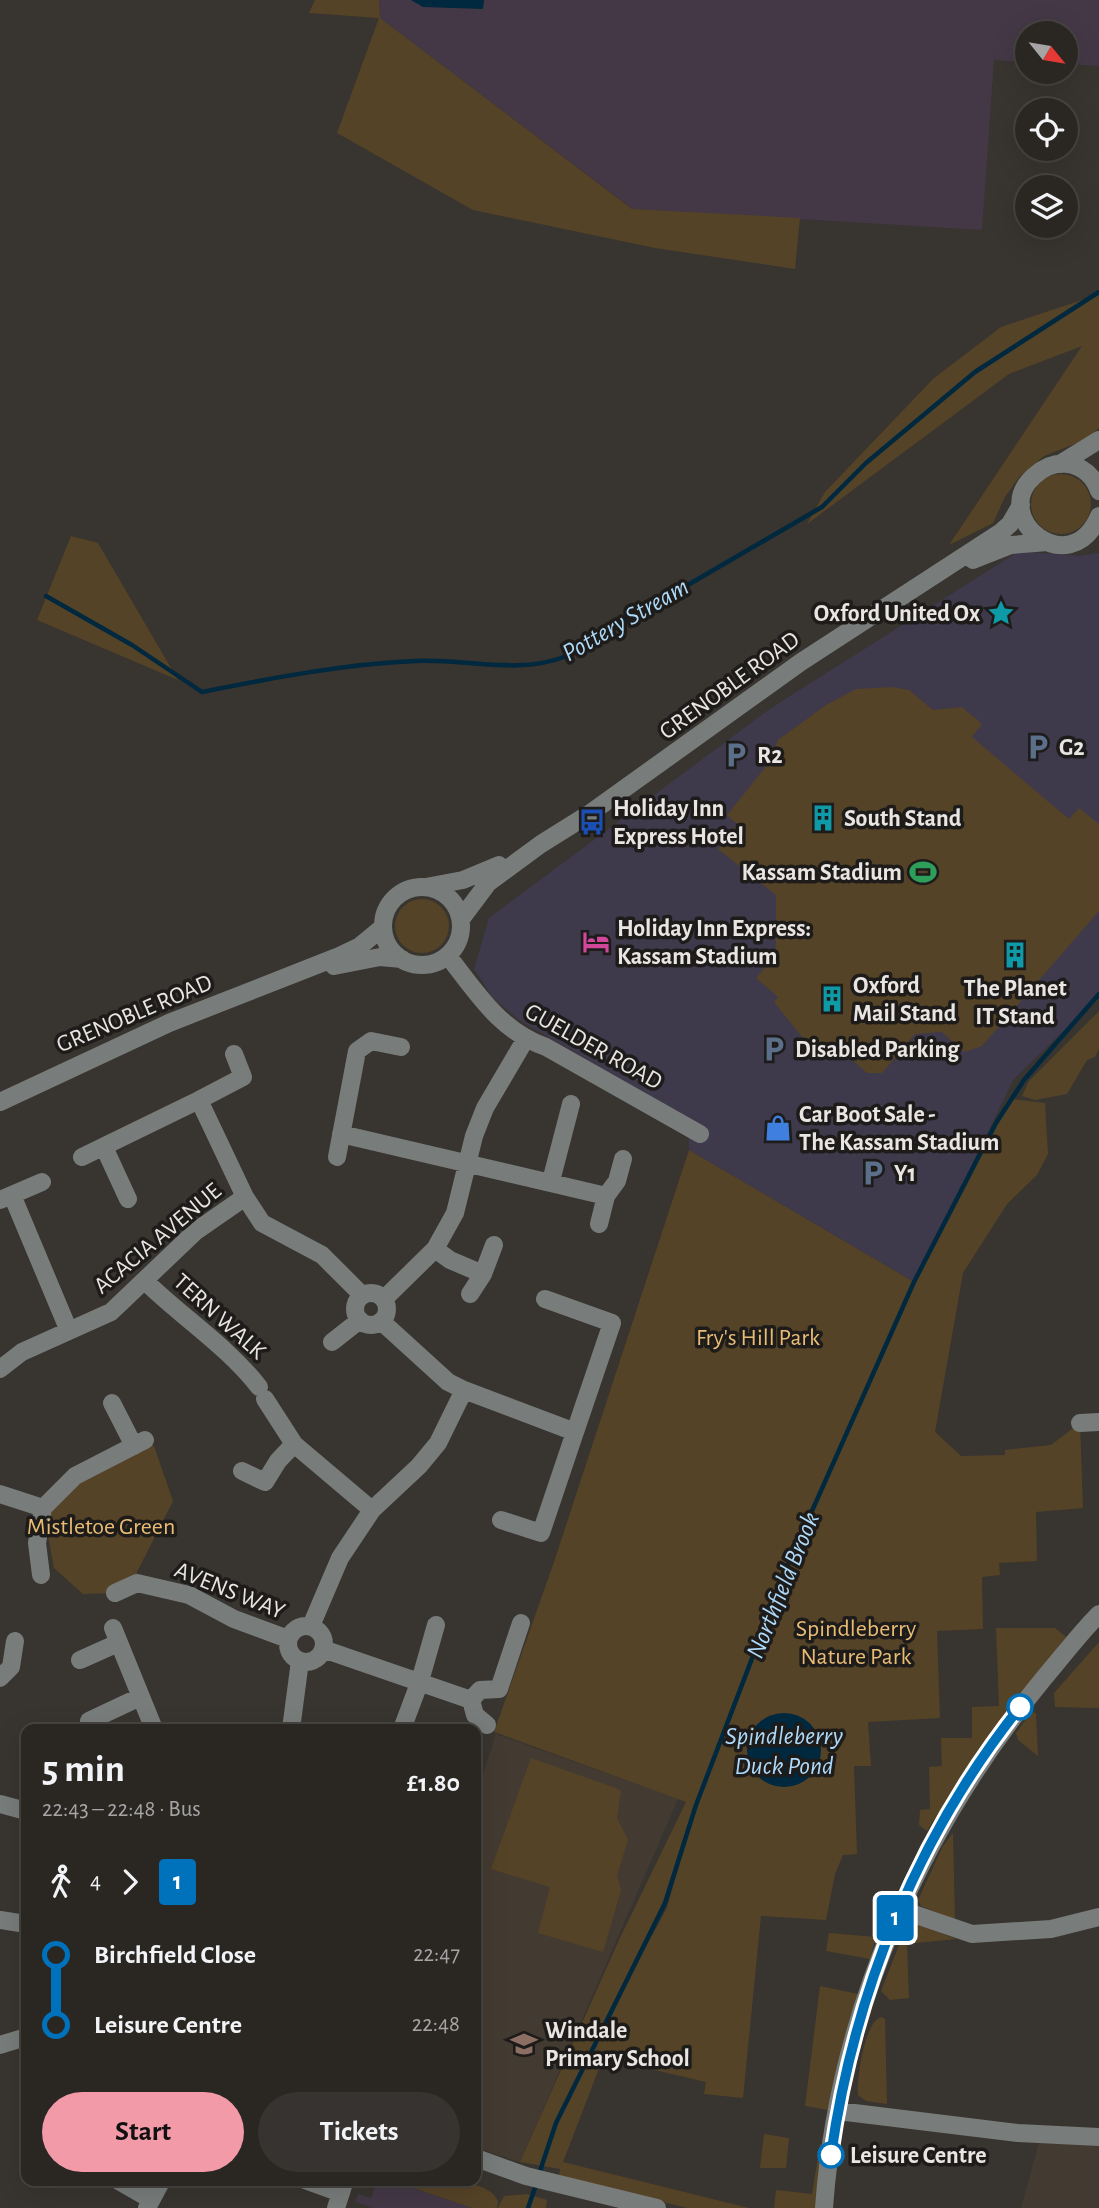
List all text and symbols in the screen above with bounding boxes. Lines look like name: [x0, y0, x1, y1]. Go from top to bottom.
north arrow: [1015, 21, 1078, 84]
map controls: [1015, 21, 1078, 238]
button: locate: [1015, 98, 1078, 161]
button: layers: [1015, 175, 1078, 238]
water label: Pottery Stream: [558, 573, 693, 666]
place icon: Oxford United Ox: [986, 598, 1016, 628]
place label: Oxford United Ox: [814, 602, 980, 626]
street label: GRENOBLE ROAD: [655, 627, 804, 744]
parking icon: G2: [1023, 732, 1053, 762]
place label: G2: [1059, 736, 1085, 760]
parking icon: R2: [721, 740, 751, 770]
place label: R2: [757, 744, 782, 768]
place label: Holiday Inn Express Hotel: [613, 797, 744, 849]
building icon: South Stand: [808, 803, 838, 833]
bus stop icon: Holiday Inn Express Hotel: [577, 807, 607, 837]
place label: South Stand: [844, 807, 962, 831]
sports icon: Kassam Stadium: [908, 857, 938, 887]
place label: Kassam Stadium: [742, 861, 902, 885]
place label: Holiday Inn Express: Kassam Stadium: [617, 917, 811, 969]
hotel icon: Holiday Inn Express: Kassam Stadium: [581, 927, 611, 957]
building icon: The Planet IT Stand: [1000, 940, 1030, 970]
street label: GRENOBLE ROAD: [53, 970, 216, 1057]
place label: Oxford Mail Stand: [853, 974, 957, 1026]
place label: The Planet IT Stand: [963, 977, 1067, 1029]
building icon: Oxford Mail Stand: [817, 984, 847, 1014]
street label: GUELDER ROAD: [521, 999, 666, 1094]
parking icon: Disabled Parking: [759, 1034, 789, 1064]
place label: Disabled Parking: [795, 1038, 960, 1062]
place label: Car Boot Sale - The Kassam Stadium: [799, 1103, 999, 1155]
shop icon: Car Boot Sale - The Kassam Stadium: [763, 1113, 793, 1143]
parking icon: Y1: [858, 1158, 888, 1188]
place label: Y1: [894, 1162, 916, 1186]
street label: ACACIA AVENUE: [90, 1179, 226, 1299]
street label: TERN WALK: [169, 1269, 271, 1365]
park label: Fry's Hill Park: [696, 1326, 820, 1350]
water label: Northfield Brook: [742, 1508, 824, 1662]
park label: Mistletoe Green: [27, 1515, 175, 1539]
street label: AVENS WAY: [171, 1558, 288, 1624]
park label: Spindleberry Nature Park: [796, 1617, 916, 1669]
unlabelled marker: [1007, 1694, 1033, 1720]
water label: Spindleberry Duck Pond: [725, 1723, 843, 1779]
text: 5 min: [42, 1751, 125, 1789]
text: £1.80: [407, 1770, 460, 1796]
text: 22:43 – 22:48 · Bus: [42, 1798, 201, 1821]
icon: walk: [42, 1863, 80, 1901]
icon: forward: [111, 1863, 149, 1901]
text: 4: [90, 1870, 101, 1893]
text: 1: [173, 1870, 182, 1894]
line badge: 1: [872, 1895, 918, 1941]
text: 1: [891, 1906, 899, 1930]
text: Birchfield Close: [94, 1942, 256, 1968]
text: 22:47: [413, 1943, 460, 1966]
text: Leisure Centre: [94, 2012, 242, 2038]
text: 22:48: [412, 2013, 460, 2036]
place label: Windale Primary School: [545, 2019, 690, 2071]
school or university icon: Windale Primary School: [509, 2029, 539, 2059]
button: Start: [42, 2092, 244, 2172]
button: Tickets: [258, 2092, 460, 2172]
marker: Leisure Centre: [818, 2142, 844, 2168]
place label: Leisure Centre: [850, 2144, 987, 2168]

